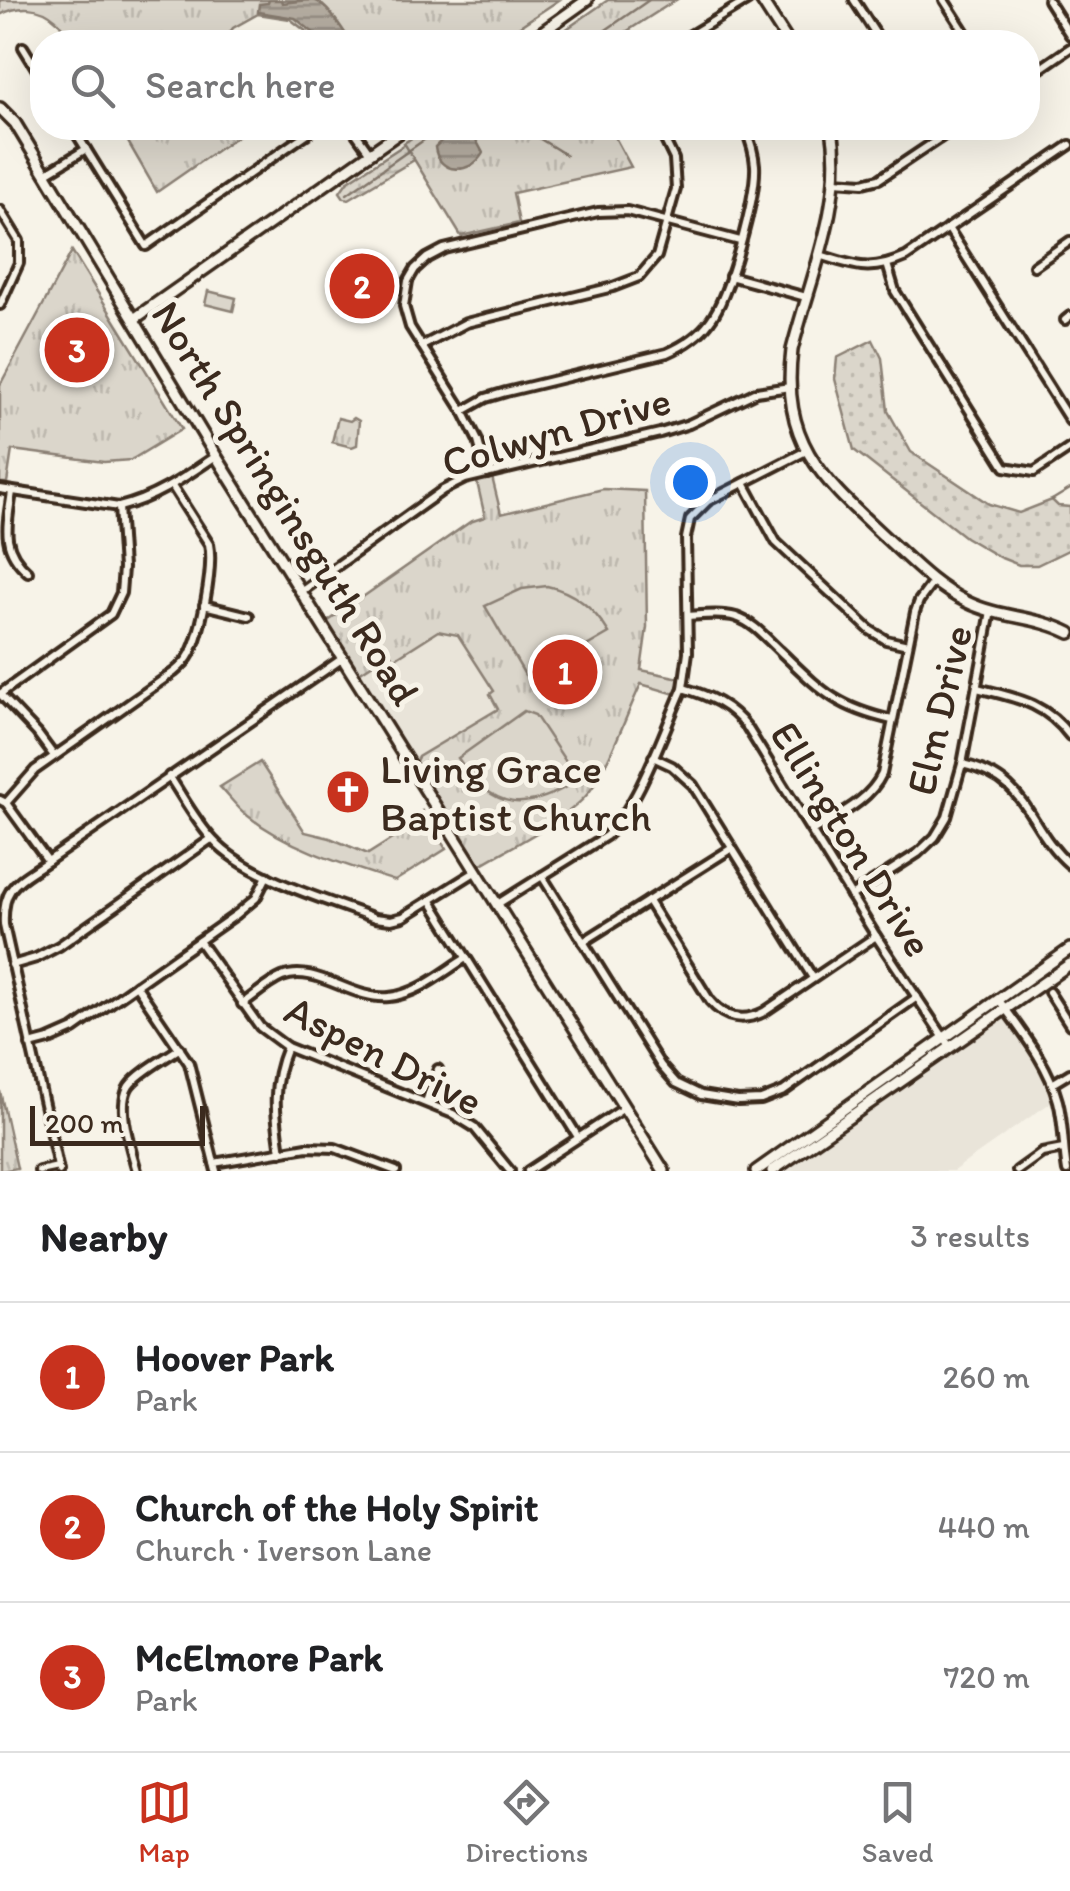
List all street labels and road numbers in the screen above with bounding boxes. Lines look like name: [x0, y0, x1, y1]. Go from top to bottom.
street label: North Springinsguth Road: [141, 292, 431, 714]
street label: Colwyn Drive: [436, 374, 676, 488]
street label: Elm Drive: [895, 620, 983, 800]
street label: Ellington Drive: [759, 712, 945, 966]
street label: Aspen Drive: [277, 984, 491, 1126]

